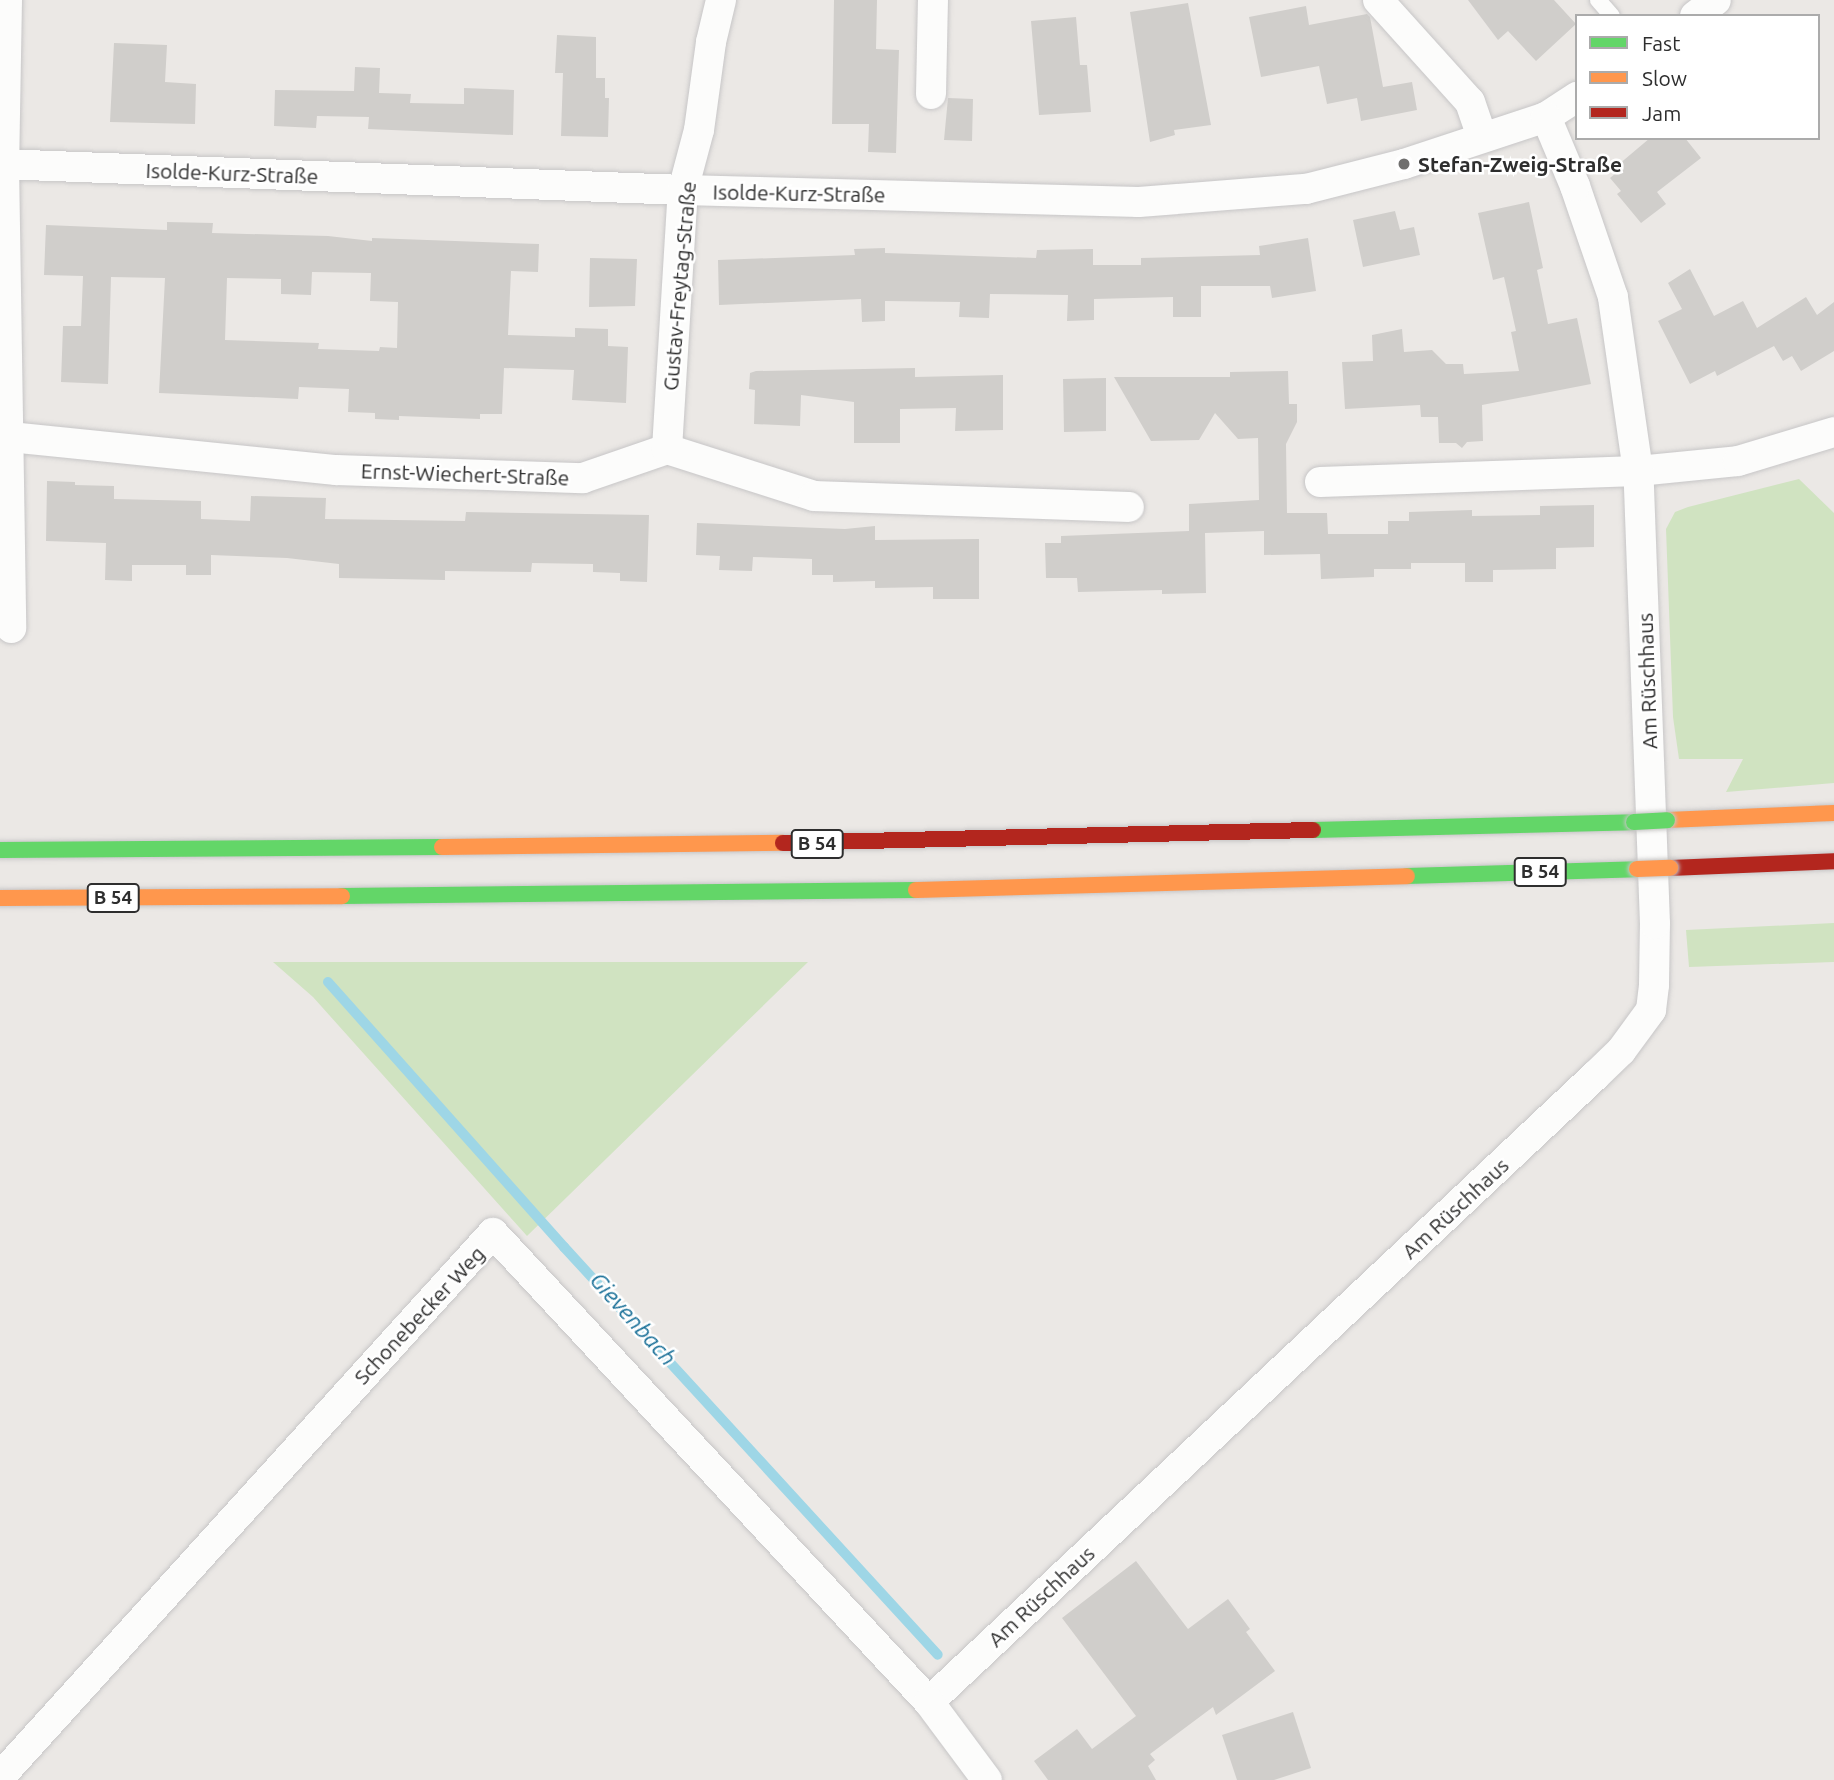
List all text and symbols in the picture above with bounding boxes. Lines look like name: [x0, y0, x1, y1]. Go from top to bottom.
legend: [1575, 14, 1820, 140]
text: Fast: [1642, 31, 1680, 55]
text: Slow: [1642, 66, 1687, 90]
text: Jam: [1642, 101, 1681, 125]
place label: Stefan-Zweig-Straße: [1418, 151, 1622, 177]
marker: Stefan-Zweig-Straße: [1396, 156, 1412, 172]
street label: Isolde-Kurz-Straße: [145, 157, 319, 189]
street label: Isolde-Kurz-Straße: [712, 179, 886, 207]
street label: Gustav-Freytag-Straße: [657, 180, 701, 392]
street label: Ernst-Wiechert-Straße: [360, 458, 570, 490]
street label: Am Rüschhaus: [1632, 612, 1662, 750]
road number: B 54: [789, 828, 845, 860]
road number: B 54: [1512, 856, 1568, 888]
road number: B 54: [85, 882, 141, 914]
street label: Am Rüschhaus: [1397, 1152, 1513, 1264]
street label: Schonebecker Weg: [349, 1241, 489, 1389]
water label: Gievenbach: [584, 1267, 682, 1371]
street label: Am Rüschhaus: [983, 1540, 1099, 1652]

